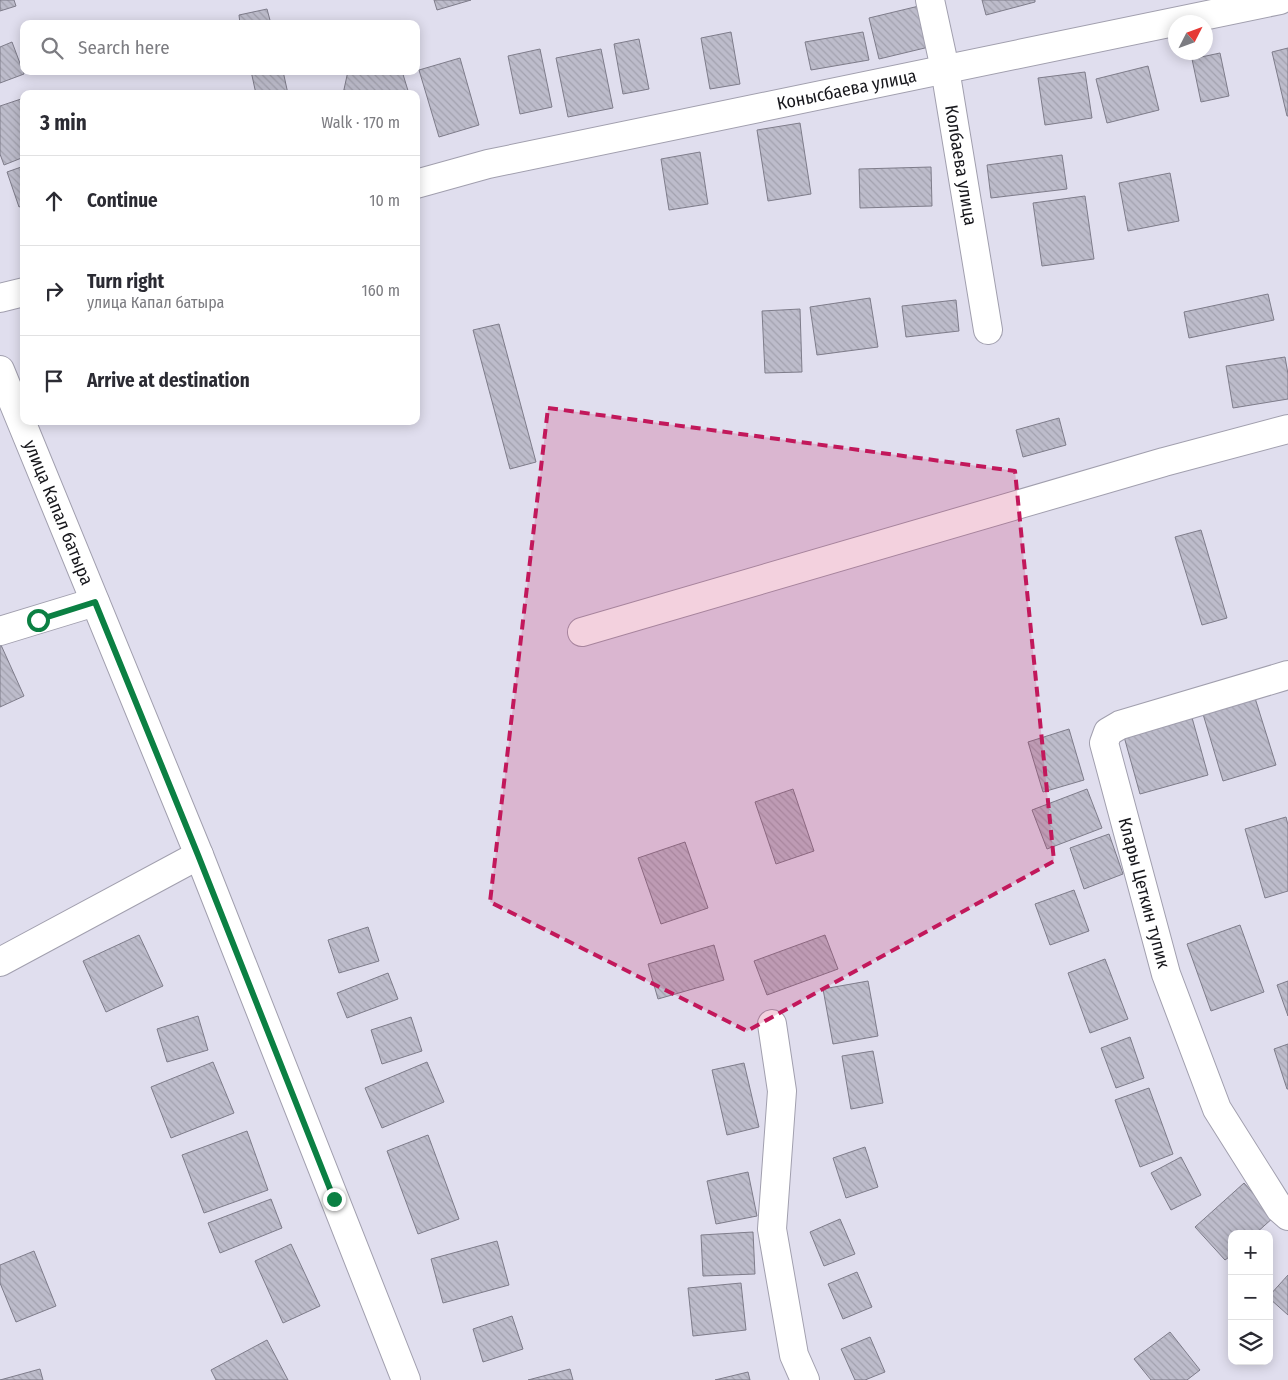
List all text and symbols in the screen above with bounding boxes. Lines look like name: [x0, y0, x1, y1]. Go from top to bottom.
north arrow: [1168, 15, 1213, 60]
search box: [20, 20, 420, 75]
icon: search: [38, 34, 66, 62]
text: Search here: [78, 36, 170, 59]
street label: Конысбаева улица: [775, 65, 919, 115]
street label: Колбаева улица: [940, 103, 982, 227]
text: 3 min: [40, 110, 87, 136]
text: Walk · 170 m: [321, 113, 400, 132]
icon: ahead: [40, 187, 68, 215]
text: Continue: [87, 189, 158, 212]
text: 10 m: [369, 191, 400, 210]
text: Turn right: [87, 270, 164, 293]
icon: right: [40, 277, 68, 305]
text: 160 m: [361, 281, 400, 300]
text: улица Капал батыра: [87, 293, 224, 312]
icon: arrive: [40, 367, 68, 395]
text: Arrive at destination: [87, 369, 250, 392]
street label: улица Капал батыра: [19, 437, 98, 588]
route start: [27, 609, 50, 632]
street label: Клары Цеткин тупик: [1113, 815, 1175, 971]
route end: [323, 1188, 346, 1211]
map controls: [1228, 1230, 1273, 1365]
button: +: [1228, 1230, 1273, 1275]
button: −: [1228, 1275, 1273, 1320]
button: layers: [1228, 1320, 1273, 1365]

